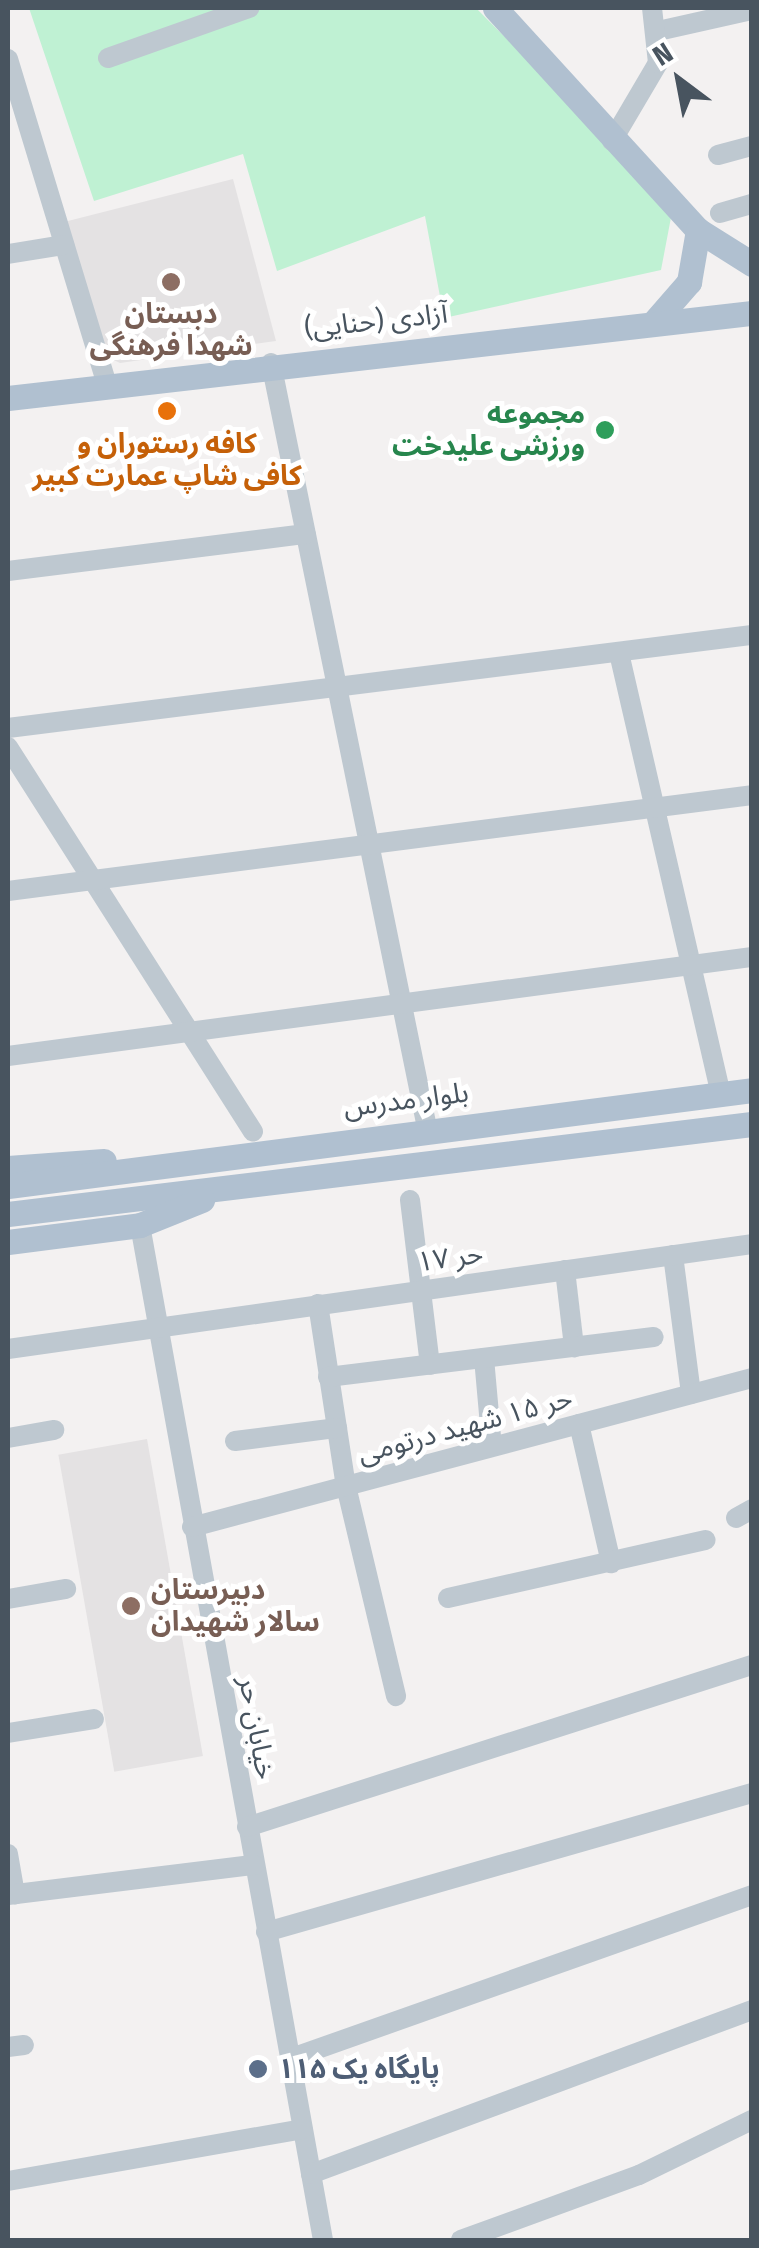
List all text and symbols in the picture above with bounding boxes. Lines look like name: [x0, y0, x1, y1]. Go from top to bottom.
north arrow: [629, 30, 729, 130]
text: N: [647, 36, 679, 73]
marker: دبستان شهدا فرهنگی: [160, 271, 182, 293]
place label: دبستان شهدا فرهنگی: [90, 297, 252, 363]
street label: آزادی (حنایی): [303, 297, 449, 345]
place label: مجموعه ورزشی علیدخت: [392, 397, 585, 463]
marker: کافه رستوران و کافی شاپ عمارت کبیر: [156, 400, 178, 422]
marker: مجموعه ورزشی علیدخت: [594, 419, 616, 441]
place label: کافه رستوران و کافی شاپ عمارت کبیر: [32, 427, 302, 493]
street label: بلوار مدرس: [342, 1076, 470, 1124]
street label: حر ۱۷: [415, 1237, 485, 1279]
street label: حر ۱۵ شهید درتومی: [354, 1381, 576, 1471]
place label: دبیرستان سالار شهیدان: [151, 1573, 320, 1639]
marker: دبیرستان سالار شهیدان: [120, 1595, 142, 1617]
street label: خیابان حر: [231, 1674, 283, 1782]
place label: پایگاه یک ۱۱۵: [278, 2052, 440, 2086]
marker: پایگاه یک ۱۱۵: [247, 2058, 269, 2080]

